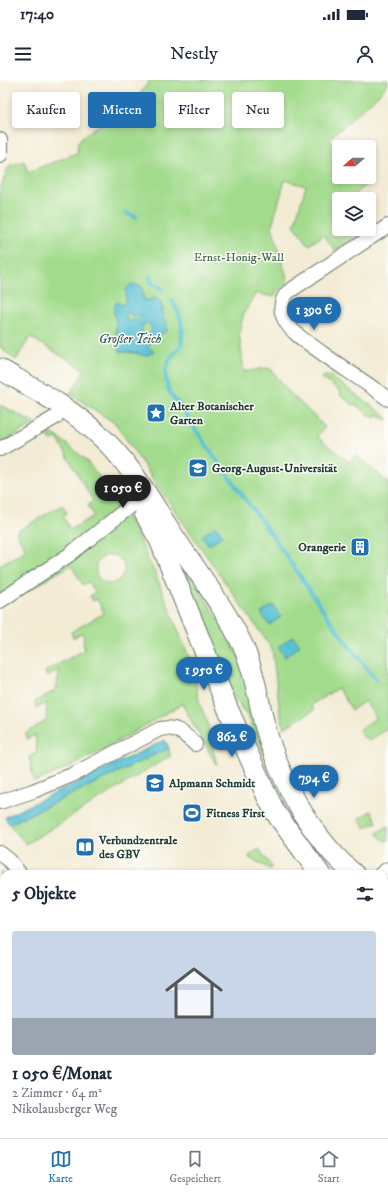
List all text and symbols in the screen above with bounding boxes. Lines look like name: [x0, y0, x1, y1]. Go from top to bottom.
text: 17:40: [20, 5, 54, 24]
icon: menu: [12, 43, 34, 65]
text: Nestly: [170, 43, 218, 65]
icon: person: [354, 43, 376, 65]
chip: Kaufen: [12, 92, 80, 128]
chip: Mieten: [88, 92, 156, 128]
chip: Filter: [164, 92, 224, 128]
chip: Neu: [232, 92, 284, 128]
north arrow: [332, 140, 376, 184]
map controls: [332, 140, 376, 236]
button: layers: [332, 192, 376, 236]
park label: Ernst-Honig-Wall: [194, 250, 285, 265]
pin: 1 390 €: [277, 297, 351, 331]
text: 1 390 €: [296, 302, 332, 318]
water label: Großer Teich: [99, 331, 162, 347]
place label: Alter Botanischer Garten: [169, 399, 254, 428]
place icon: Alter Botanischer Garten: [145, 402, 167, 424]
school or university icon: Georg-August-Universität: [187, 457, 209, 479]
place label: Georg-August-Universität: [212, 461, 337, 476]
pin: 1 050 €: [86, 475, 160, 509]
text: 1 050 €: [104, 480, 142, 496]
building icon: Orangerie: [349, 536, 371, 558]
place label: Orangerie: [298, 540, 346, 555]
pin: 1 950 €: [167, 657, 241, 691]
text: 1 950 €: [185, 662, 223, 678]
pin: 862 €: [204, 724, 260, 758]
text: 862 €: [217, 729, 247, 745]
pin: 794 €: [286, 765, 342, 799]
text: 794 €: [298, 770, 330, 786]
school or university icon: Alpmann Schmidt: [144, 772, 166, 794]
place label: Alpmann Schmidt: [168, 776, 255, 791]
sports icon: Fitness First: [181, 802, 203, 824]
place label: Fitness First: [206, 806, 265, 821]
place label: Verbundzentrale des GBV: [98, 833, 177, 862]
library icon: Verbundzentrale des GBV: [74, 836, 96, 858]
text: 5 Objekte: [12, 883, 76, 905]
icon: filters: [354, 883, 376, 905]
icon: home: [158, 957, 230, 1029]
text: 1 050 €/Monat: [12, 1063, 112, 1085]
text: 2 Zimmer · 64 m²: [12, 1085, 102, 1101]
text: Nikolausberger Weg: [12, 1101, 117, 1117]
tab: Karte: [48, 1148, 73, 1186]
tab: Gespeichert: [170, 1148, 221, 1186]
tab: Start: [318, 1148, 340, 1186]

